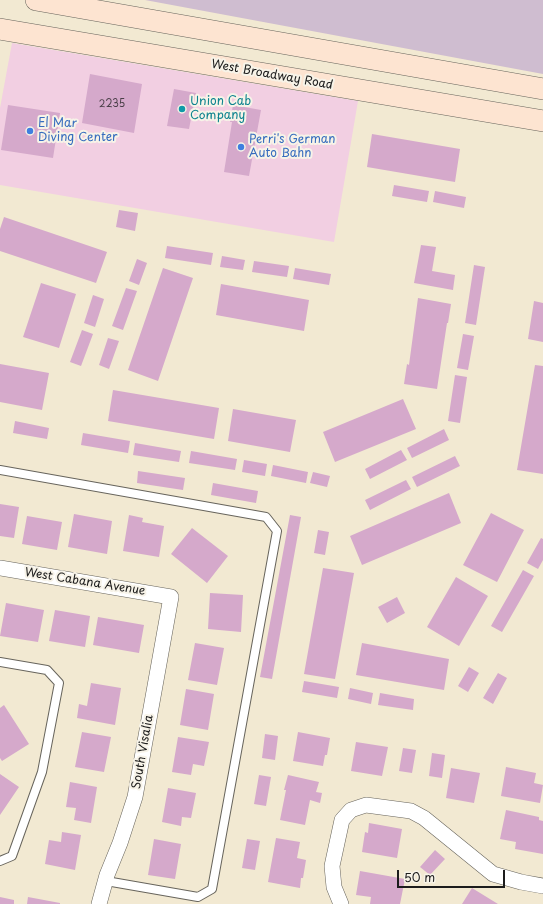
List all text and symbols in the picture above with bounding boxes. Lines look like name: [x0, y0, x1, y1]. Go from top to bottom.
street label: West Broadway Road: [210, 57, 334, 93]
place label: Union Cab Company: [190, 95, 251, 123]
house number: 2235: [99, 98, 125, 110]
marker: Union Cab Company: [177, 104, 187, 114]
place label: El Mar Diving Center: [38, 117, 118, 145]
marker: El Mar Diving Center: [25, 126, 35, 136]
place label: Perri's German Auto Bahn: [249, 133, 335, 161]
marker: Perri's German Auto Bahn: [236, 142, 246, 152]
street label: West Cabana Avenue: [24, 565, 146, 599]
street label: South Visalia: [129, 714, 157, 790]
scale bar: [399, 862, 507, 888]
text: 50 m: [404, 868, 435, 886]

